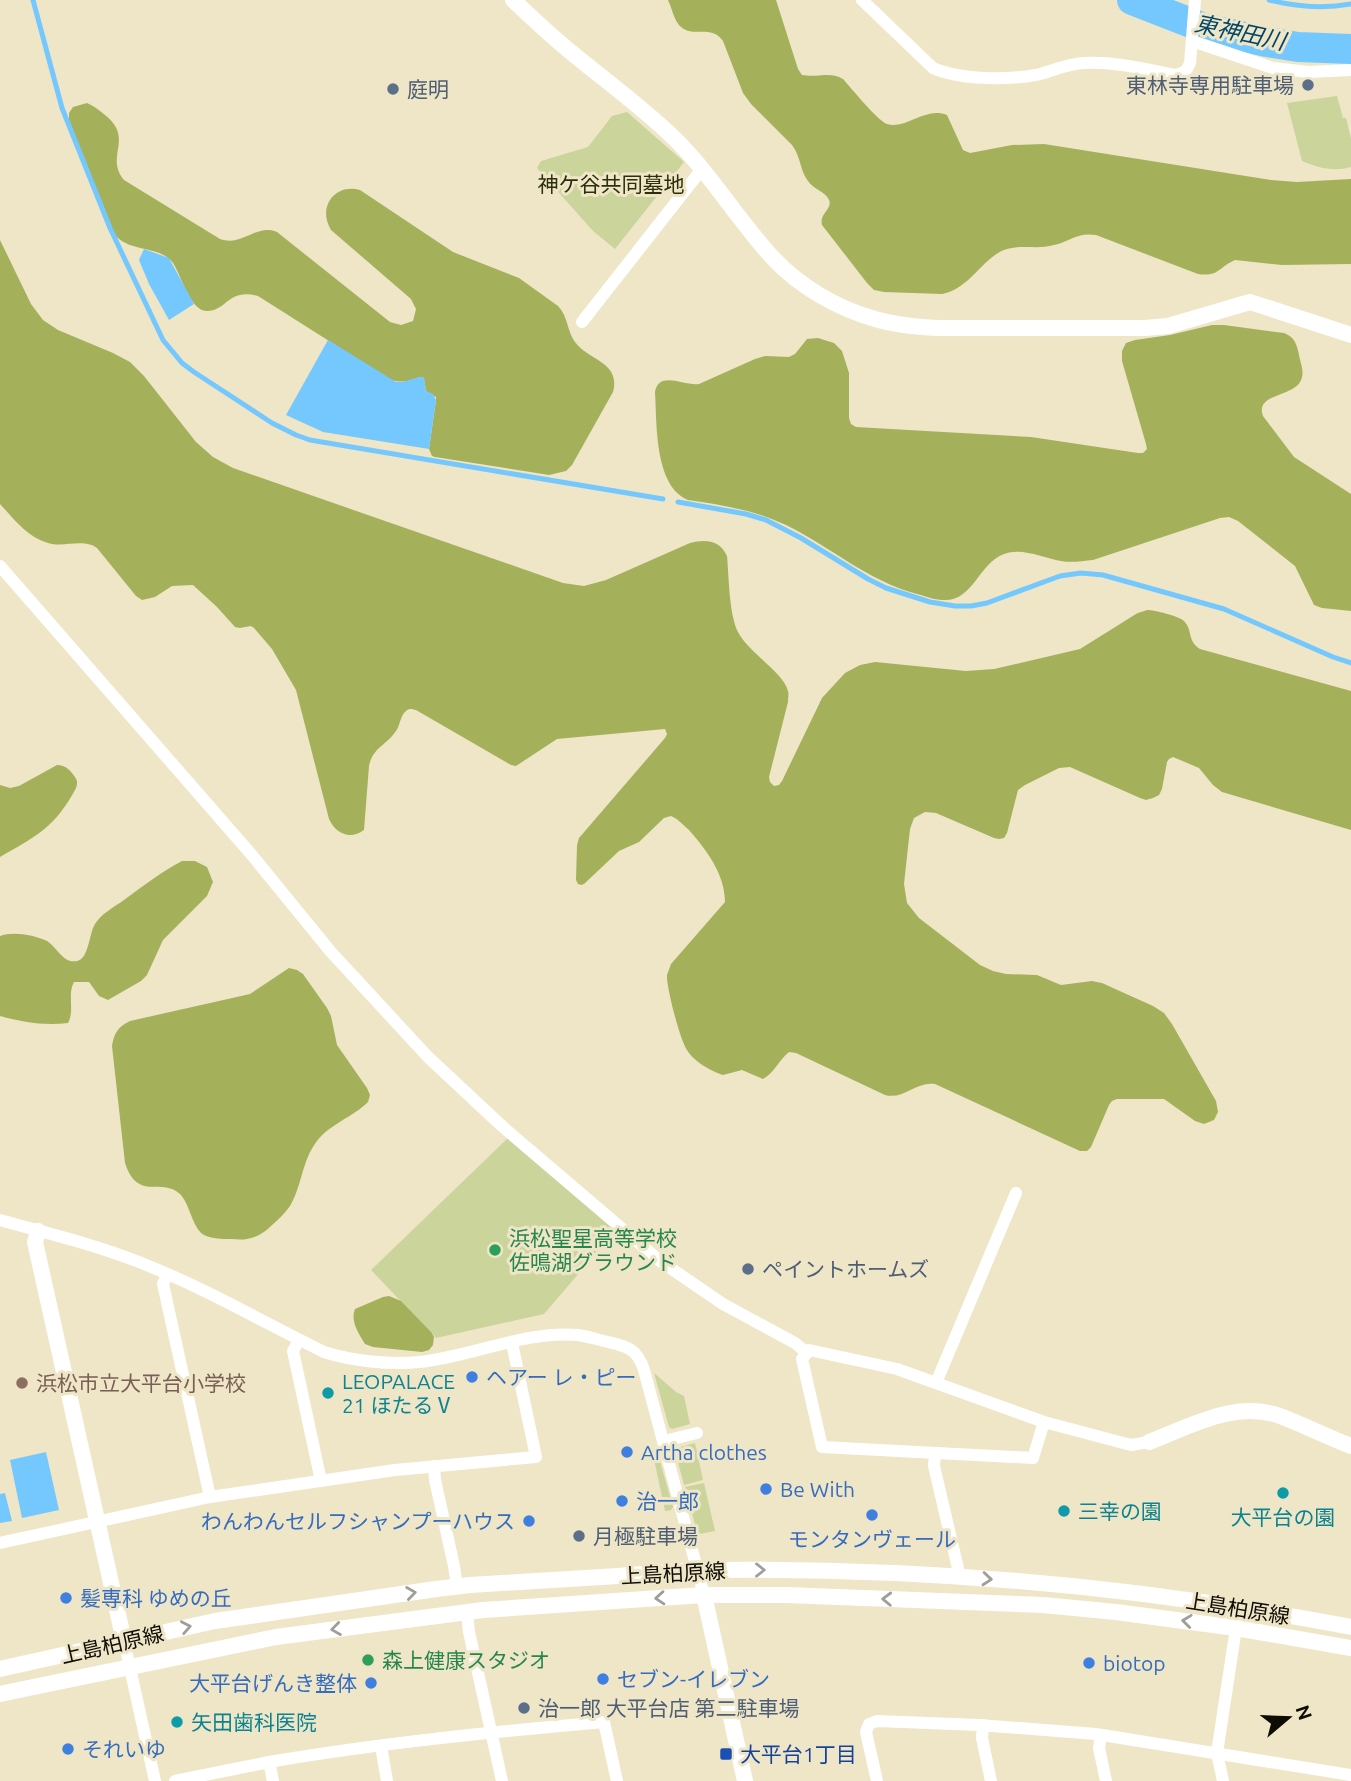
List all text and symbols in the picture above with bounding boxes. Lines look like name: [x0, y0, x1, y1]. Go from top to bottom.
water label: 東神田川: [1192, 10, 1291, 54]
place label: 東林寺専用駐車場: [1126, 73, 1294, 97]
place label: 庭明: [407, 77, 449, 101]
marker: 東林寺専用駐車場: [1300, 77, 1316, 93]
marker: 庭明: [385, 81, 401, 97]
park label: 神ケ谷共同墓地: [538, 172, 685, 196]
place label: 浜松聖星高等学校 佐鳴湖グラウンド: [509, 1226, 677, 1274]
marker: 浜松聖星高等学校 佐鳴湖グラウンド: [487, 1242, 503, 1258]
place label: ペイントホームズ: [762, 1257, 929, 1281]
marker: ペイントホームズ: [740, 1261, 756, 1277]
place label: ヘアー レ・ピー: [486, 1365, 637, 1389]
place label: LEOPALACE 21 ほたるⅤ: [342, 1369, 455, 1417]
marker: ヘアー レ・ピー: [464, 1369, 480, 1385]
place label: 浜松市立大平台小学校: [36, 1371, 246, 1395]
marker: 浜松市立大平台小学校: [14, 1375, 30, 1391]
marker: LEOPALACE 21 ほたるⅤ: [320, 1385, 336, 1401]
place label: Artha clothes: [641, 1440, 767, 1464]
marker: Artha clothes: [619, 1444, 635, 1460]
place label: Be With: [780, 1477, 855, 1501]
marker: Be With: [758, 1481, 774, 1497]
marker: 大平台の園: [1275, 1485, 1291, 1501]
place label: 治一郎: [636, 1489, 699, 1513]
marker: 治一郎: [614, 1493, 630, 1509]
place label: 三幸の園: [1078, 1499, 1162, 1523]
marker: 三幸の園: [1056, 1503, 1072, 1519]
place label: 大平台の園: [1231, 1505, 1336, 1529]
marker: モンタンヴェール: [864, 1507, 880, 1523]
place label: わんわんセルフシャンプーハウス: [201, 1509, 515, 1533]
marker: わんわんセルフシャンプーハウス: [521, 1513, 537, 1529]
place label: 月極駐車場: [593, 1524, 698, 1548]
place label: モンタンヴェール: [788, 1527, 956, 1551]
marker: 月極駐車場: [571, 1528, 587, 1544]
street label: 上島柏原線: [620, 1558, 726, 1588]
one-way arrow: [755, 1562, 766, 1578]
one-way arrow: [982, 1571, 993, 1586]
one-way arrow: [405, 1585, 417, 1600]
place label: 髪専科 ゆめの丘: [80, 1586, 232, 1610]
street label: 上島柏原線: [1184, 1588, 1292, 1628]
marker: 髪専科 ゆめの丘: [58, 1590, 74, 1606]
one-way arrow: [654, 1590, 665, 1605]
one-way arrow: [881, 1591, 892, 1606]
one-way arrow: [1181, 1614, 1193, 1629]
street label: 上島柏原線: [58, 1620, 166, 1668]
one-way arrow: [180, 1621, 192, 1636]
one-way arrow: [330, 1621, 342, 1636]
place label: 森上健康スタジオ: [382, 1648, 550, 1672]
place label: biotop: [1103, 1651, 1165, 1675]
marker: 森上健康スタジオ: [360, 1652, 376, 1668]
marker: biotop: [1081, 1655, 1097, 1671]
place label: セブン-イレブン: [617, 1667, 770, 1691]
place label: 大平台げんき整体: [189, 1671, 357, 1695]
marker: セブン-イレブン: [595, 1671, 611, 1687]
marker: 大平台げんき整体: [363, 1675, 379, 1691]
north arrow: [1253, 1683, 1323, 1753]
place label: 治一郎 大平台店 第二駐車場: [538, 1696, 800, 1720]
marker: 治一郎 大平台店 第二駐車場: [516, 1700, 532, 1716]
text: N: [1291, 1702, 1317, 1723]
place label: 矢田歯科医院: [191, 1710, 317, 1734]
marker: 矢田歯科医院: [169, 1714, 185, 1730]
place label: それいゆ: [82, 1737, 166, 1761]
marker: それいゆ: [60, 1741, 76, 1757]
place label: 大平台1丁目: [740, 1742, 857, 1766]
marker: 大平台1丁目: [718, 1746, 734, 1762]

